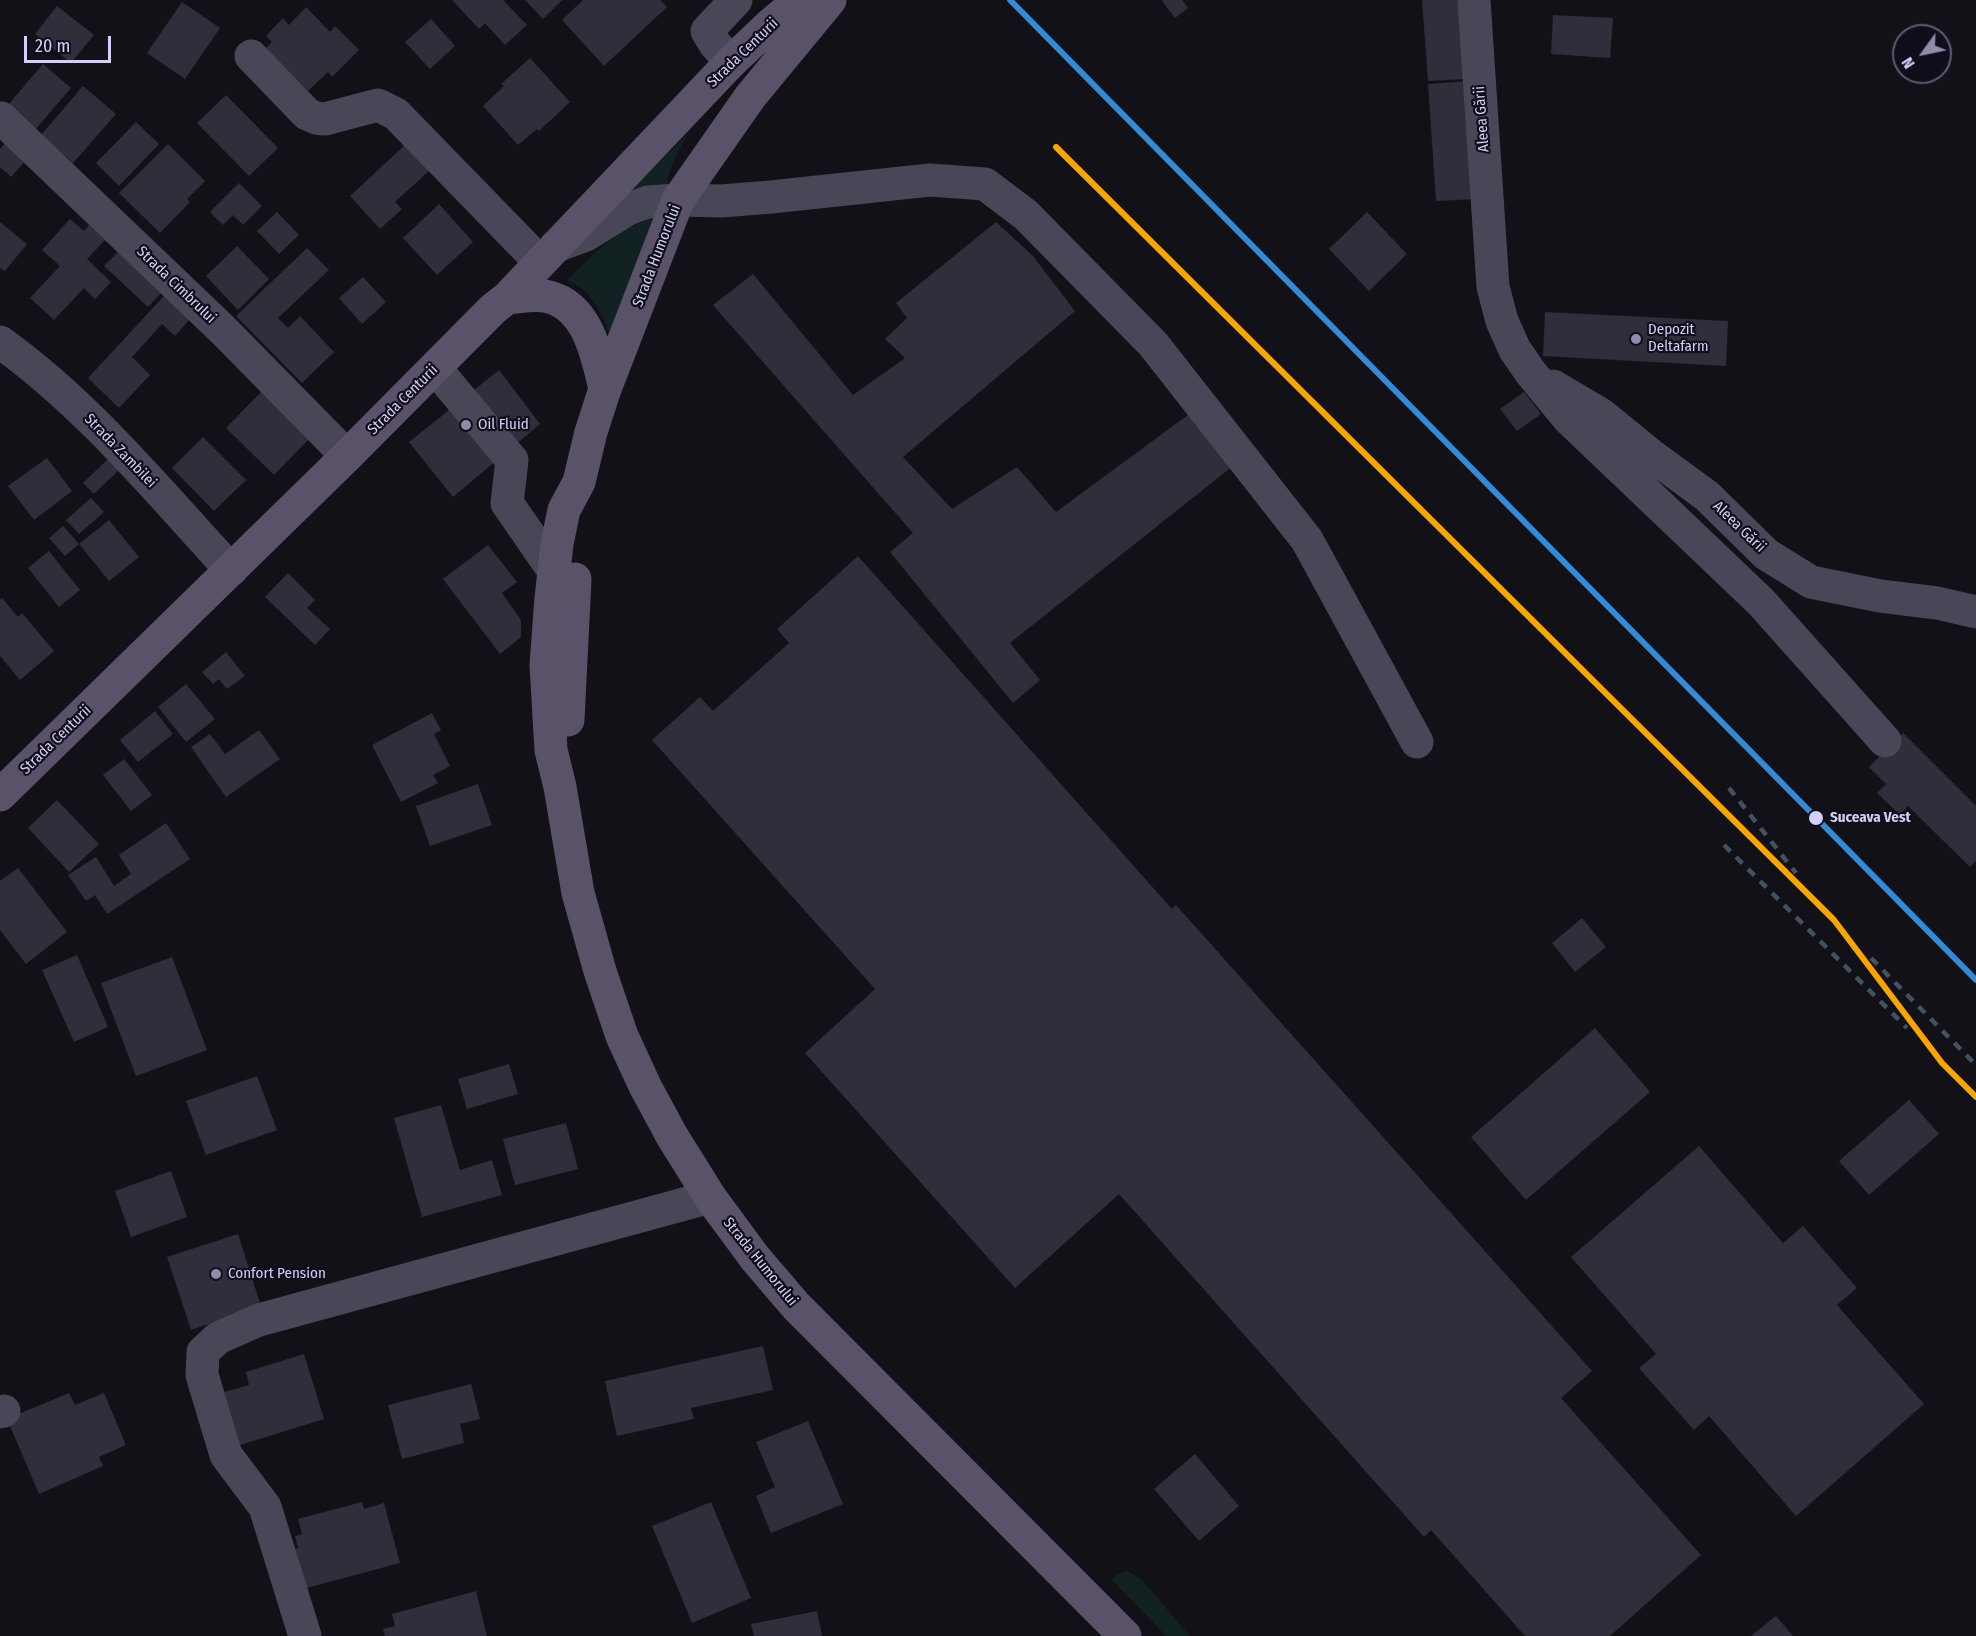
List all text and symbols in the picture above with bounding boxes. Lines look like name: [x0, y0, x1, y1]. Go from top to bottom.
street label: Strada Centurii: [704, 15, 782, 91]
scale bar: [27, 24, 114, 62]
north arrow: [1892, 24, 1952, 84]
text: 20 m: [35, 35, 70, 57]
text: N: [1898, 54, 1919, 72]
street label: Aleea Gării: [1471, 85, 1493, 153]
street label: Strada Humorului: [629, 202, 685, 310]
street label: Strada Cimbrului: [133, 243, 219, 327]
place label: Depozit Deltafarm: [1648, 321, 1709, 356]
marker: Depozit Deltafarm: [1629, 332, 1643, 346]
street label: Strada Centurii: [364, 361, 442, 439]
street label: Strada Zambilei: [80, 410, 160, 492]
place label: Oil Fluid: [478, 416, 529, 434]
marker: Oil Fluid: [459, 418, 473, 432]
street label: Aleea Gării: [1709, 498, 1769, 556]
street label: Strada Centurii: [17, 702, 95, 778]
marker: Suceava Vest: [1807, 809, 1825, 827]
place label: Suceava Vest: [1830, 809, 1911, 827]
street label: Strada Humorului: [719, 1214, 801, 1310]
place label: Confort Pension: [228, 1265, 326, 1283]
marker: Confort Pension: [209, 1267, 223, 1281]

